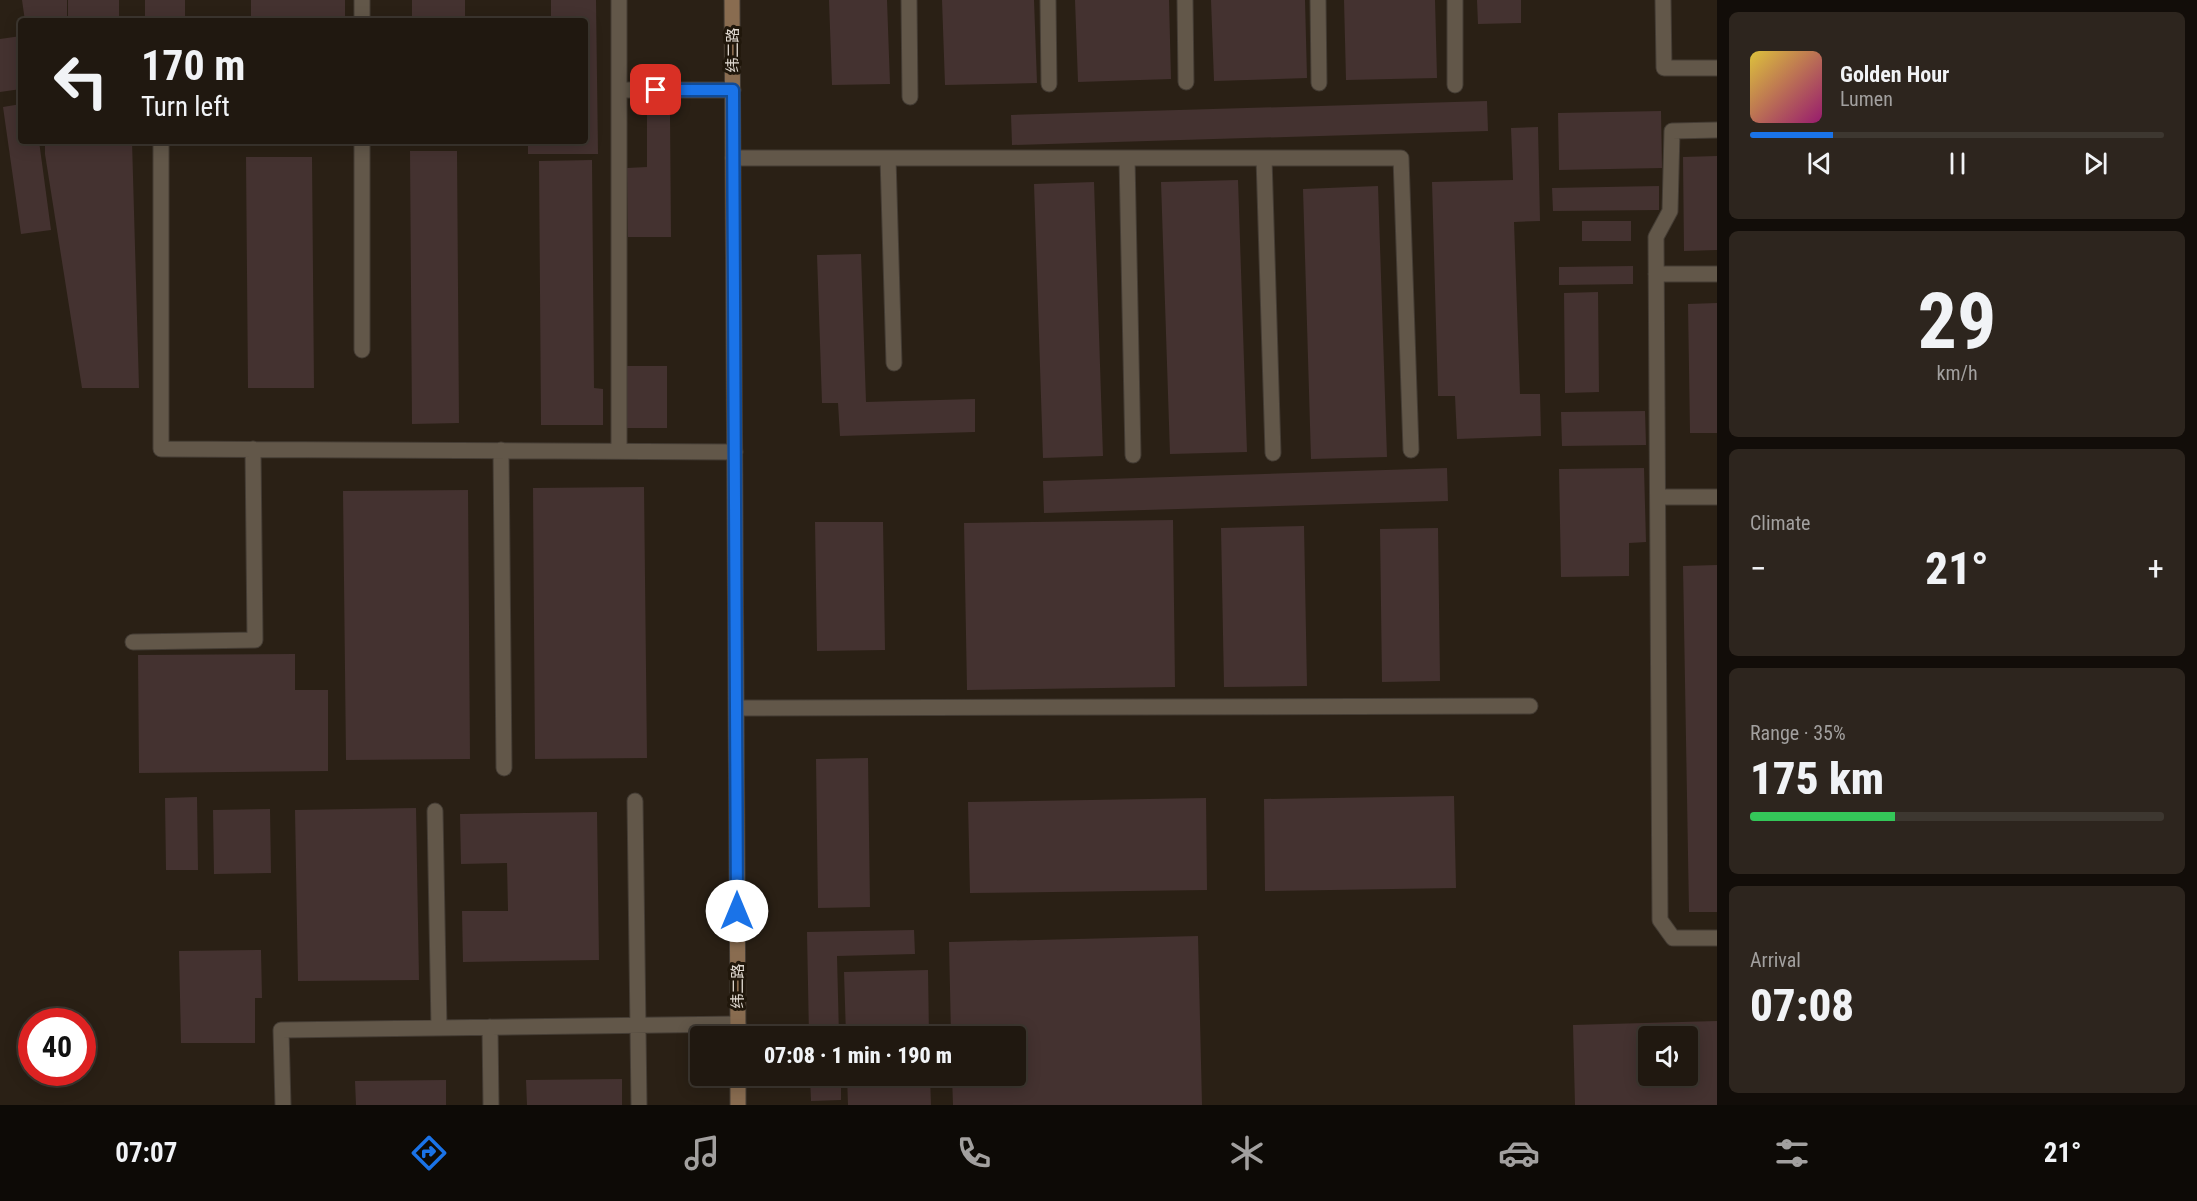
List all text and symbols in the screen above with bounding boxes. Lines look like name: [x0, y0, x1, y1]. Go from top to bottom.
street label: 纬二路: [724, 27, 742, 73]
text: 170 m: [141, 41, 246, 90]
icon: left: [42, 42, 120, 120]
text: Golden Hour: [1840, 62, 1949, 87]
pin: [630, 64, 681, 115]
icon: arrive: [639, 73, 672, 106]
text: Lumen: [1840, 87, 1893, 111]
text: Turn left: [141, 91, 230, 123]
icon: previous: [1803, 147, 1836, 180]
icon: pause: [1941, 147, 1974, 180]
icon: next: [2079, 147, 2112, 180]
text: 29: [1918, 276, 1996, 367]
text: km/h: [1936, 361, 1978, 385]
text: Climate: [1750, 511, 1810, 535]
text: 21°: [1925, 542, 1989, 595]
text: −: [1750, 549, 1767, 588]
text: +: [2148, 549, 2164, 588]
text: Range · 35%: [1750, 721, 1846, 745]
text: 175 km: [1750, 752, 1884, 805]
position arrow: [705, 879, 769, 943]
text: Arrival: [1750, 948, 1801, 972]
street label: 纬二路: [729, 963, 747, 1009]
text: 07:08: [1750, 979, 1854, 1032]
speed limit sign: 40: [18, 1008, 96, 1086]
map controls: [1638, 1026, 1698, 1086]
button: sound: [1638, 1026, 1698, 1086]
text: 07:08 · 1 min · 190 m: [764, 1043, 952, 1068]
icon: directions: [408, 1132, 450, 1174]
icon: music: [681, 1132, 723, 1174]
icon: phone: [953, 1132, 995, 1174]
icon: climate: [1226, 1132, 1268, 1174]
icon: car: [1498, 1132, 1540, 1174]
icon: filters: [1771, 1132, 1813, 1174]
text: 07:07: [115, 1137, 177, 1169]
text: 21°: [2044, 1137, 2082, 1169]

